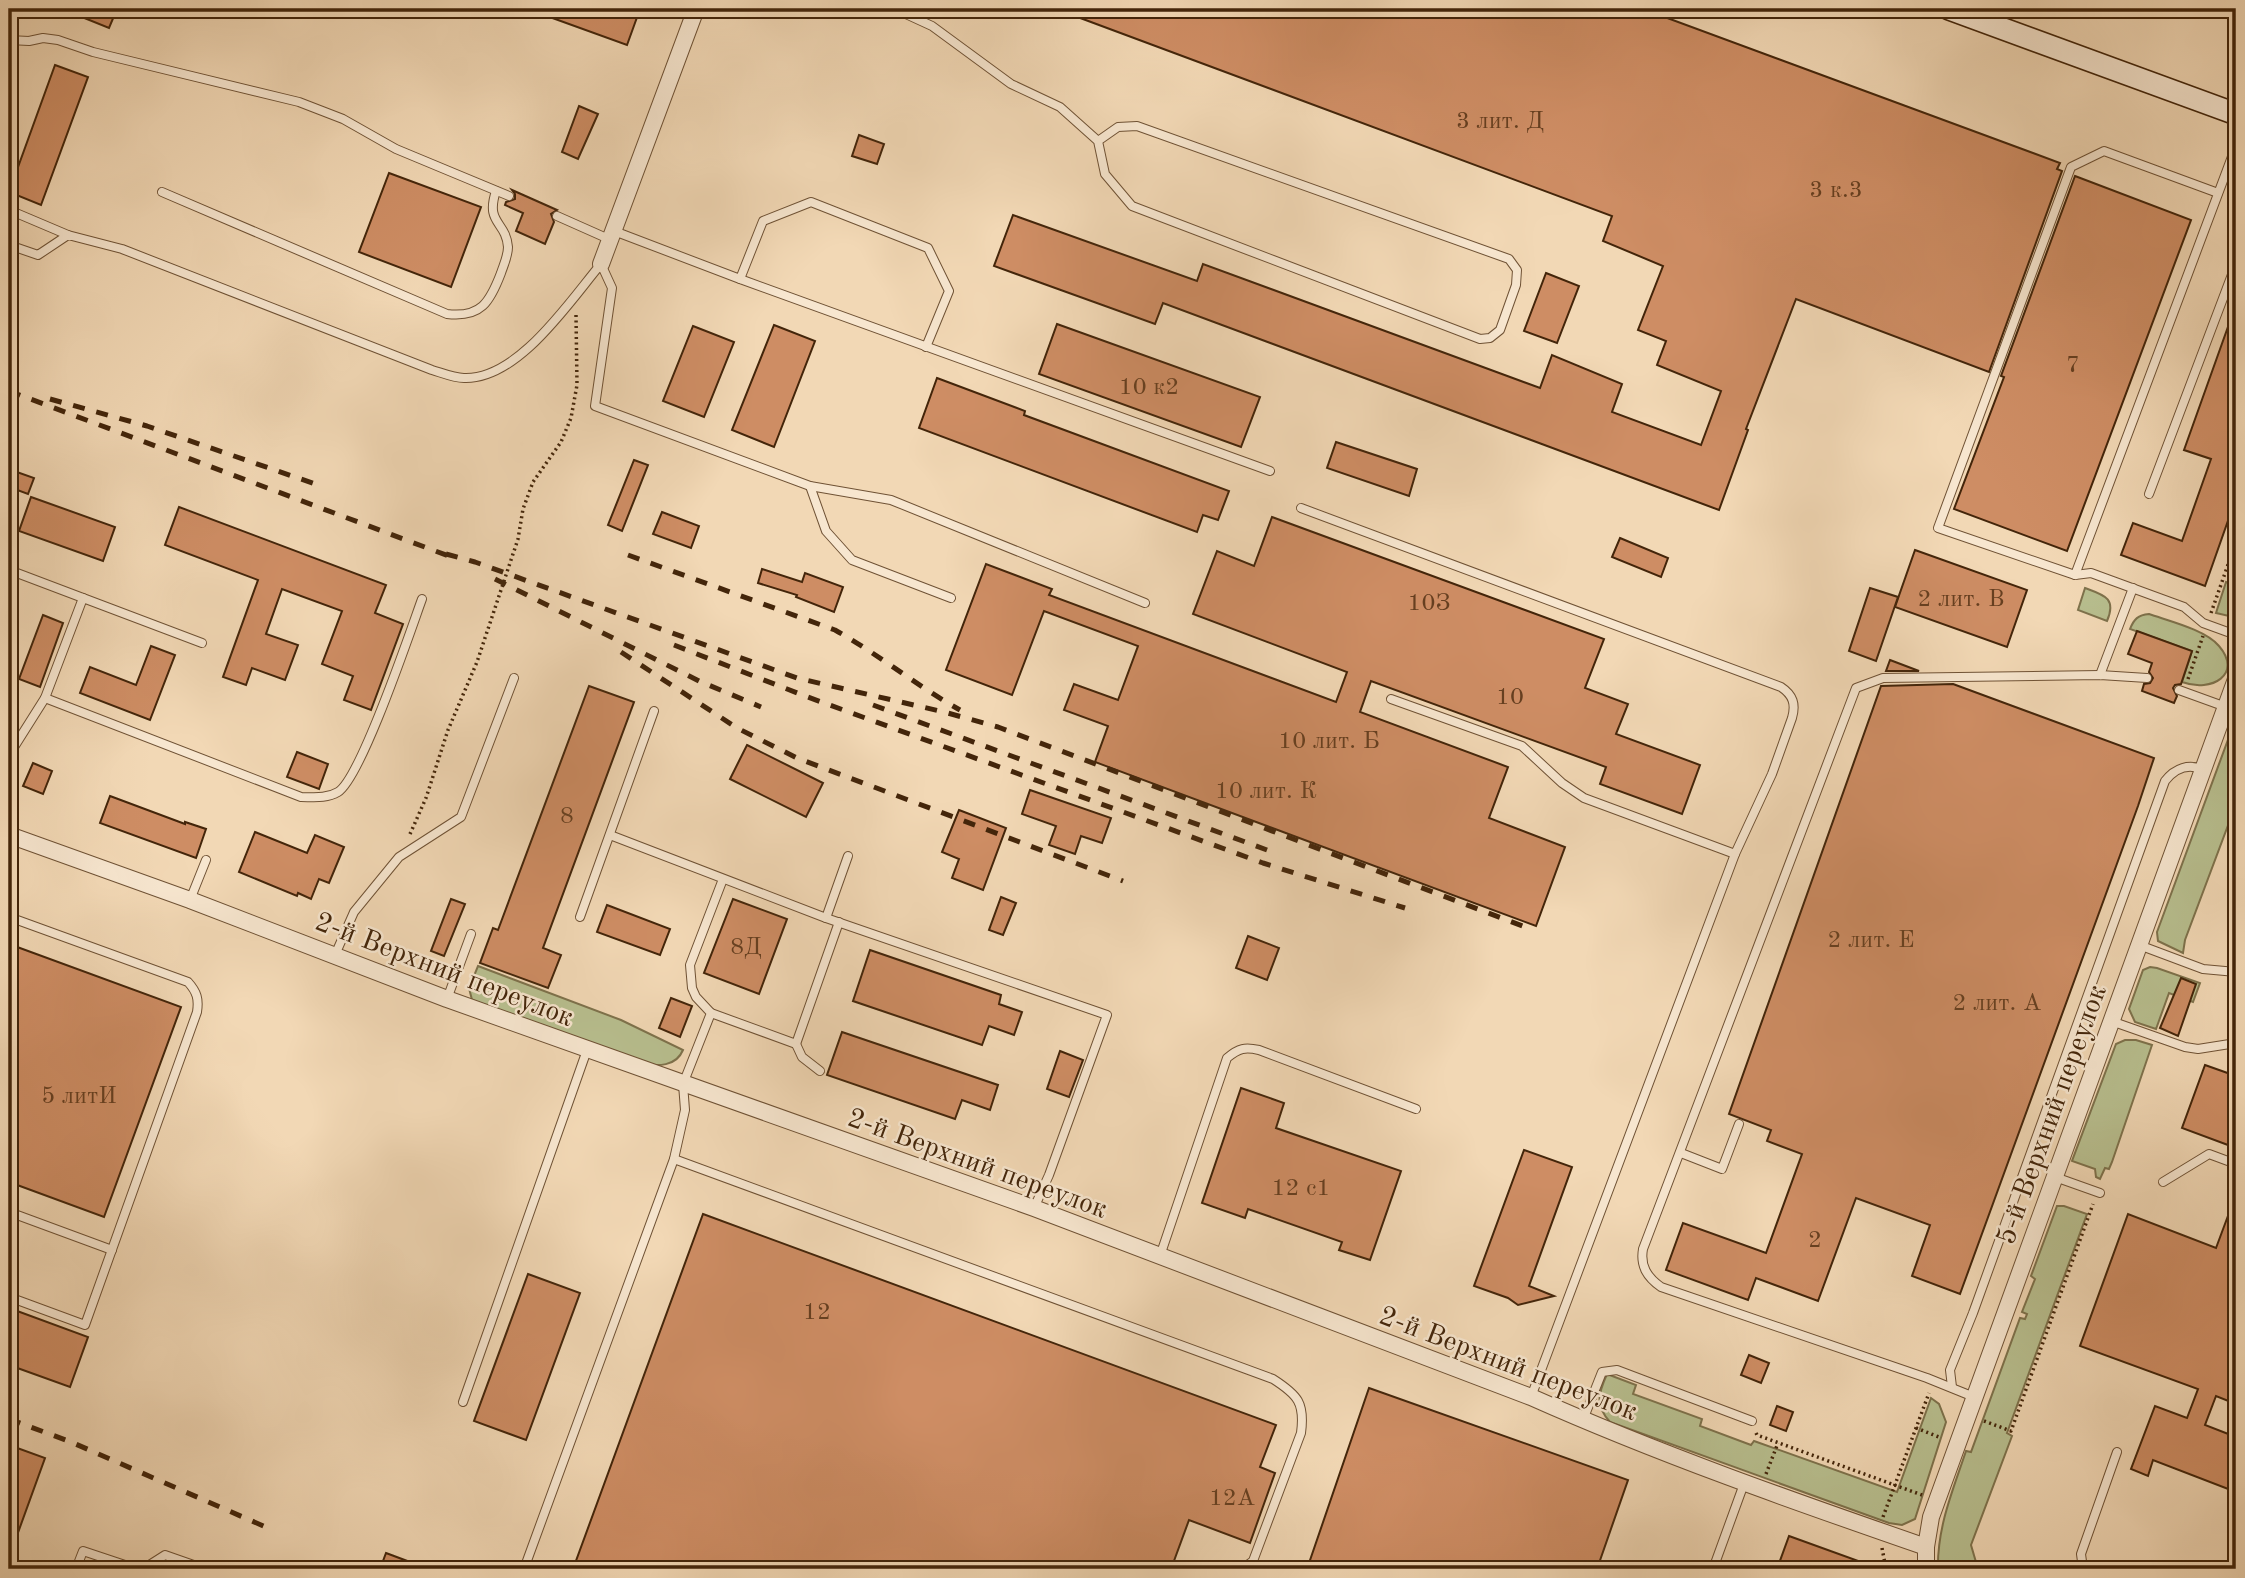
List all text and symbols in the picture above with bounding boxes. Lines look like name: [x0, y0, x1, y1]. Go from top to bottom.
house number: 3 лит. Д: [1456, 110, 1544, 134]
house number: 3 к.3: [1809, 179, 1863, 203]
house number: 7: [2066, 354, 2080, 378]
house number: 10 к2: [1119, 376, 1179, 400]
house number: 2 лит. В: [1918, 588, 2004, 612]
house number: 10З: [1408, 592, 1450, 616]
house number: 10: [1496, 686, 1524, 710]
house number: 10 лит. Б: [1278, 730, 1380, 754]
house number: 10 лит. К: [1215, 780, 1317, 804]
house number: 8: [560, 805, 574, 829]
street label: 2-й Верхний переулок: [311, 909, 577, 1033]
house number: 2 лит. Е: [1828, 929, 1914, 953]
house number: 8Д: [730, 936, 762, 960]
street label: 5-й Верхний переулок: [1993, 981, 2113, 1249]
house number: 2 лит. А: [1953, 992, 2041, 1016]
house number: 5 литИ: [41, 1085, 117, 1109]
street label: 2-й Верхний переулок: [843, 1105, 1111, 1225]
house number: 12 с1: [1272, 1177, 1330, 1201]
house number: 2: [1808, 1229, 1822, 1253]
house number: 12: [803, 1301, 831, 1325]
street label: 2-й Верхний переулок: [1375, 1303, 1641, 1427]
house number: 12А: [1209, 1487, 1255, 1511]

